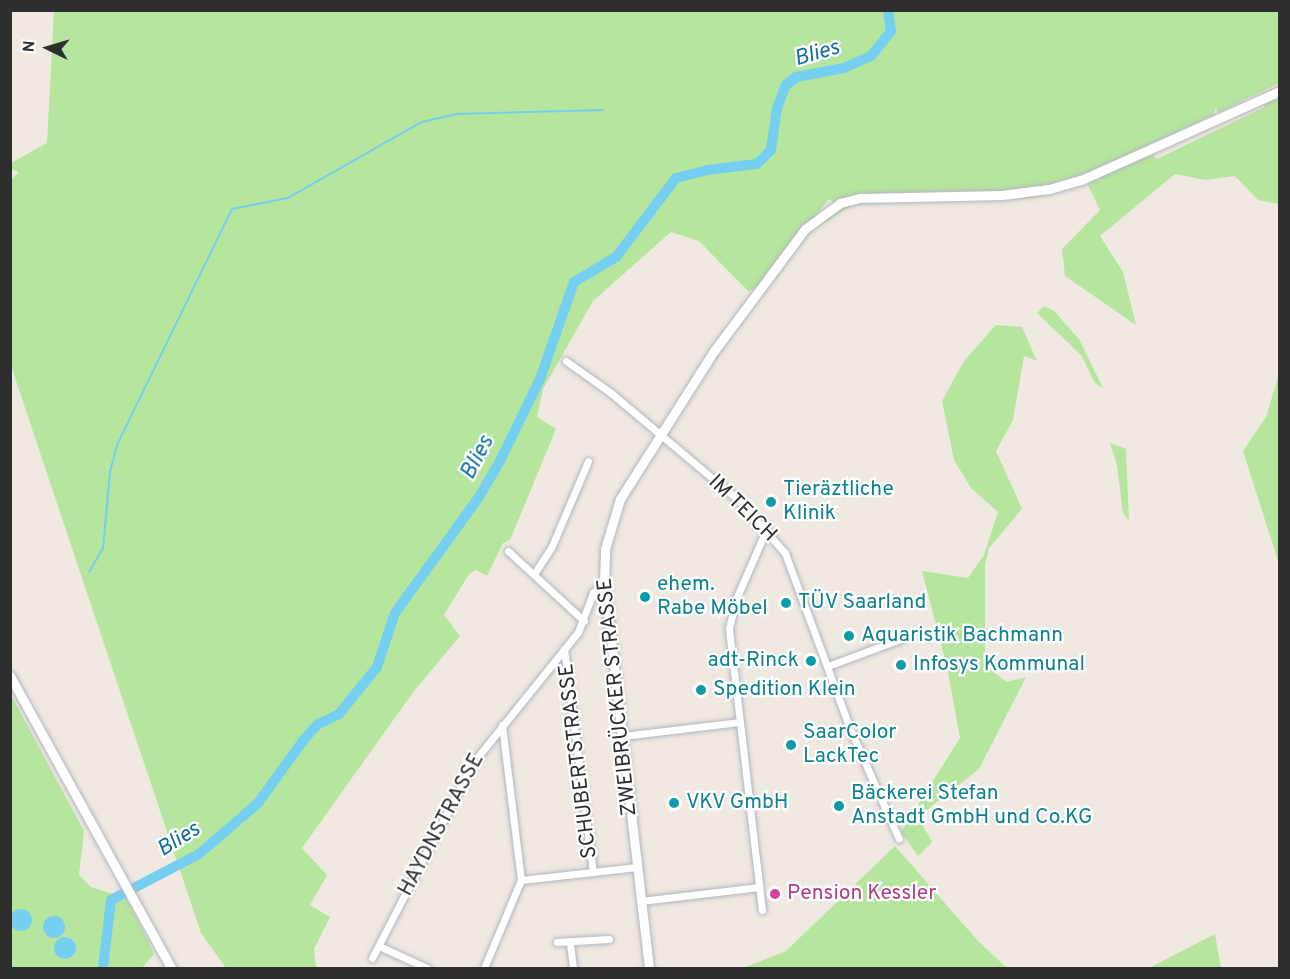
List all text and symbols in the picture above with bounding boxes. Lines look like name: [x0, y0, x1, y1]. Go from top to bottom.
north arrow: [18, 18, 78, 78]
water label: Blies: [791, 35, 843, 73]
text: N: [20, 40, 41, 53]
water label: Blies: [456, 432, 500, 484]
street label: IM TEICH: [702, 470, 782, 548]
place label: Tieräztliche Klinik: [783, 477, 894, 527]
marker: Tieräztliche Klinik: [764, 495, 778, 509]
place label: ehem. Rabe Möbel: [657, 572, 768, 622]
street label: ZWEIBRÜCKER STRASSE: [593, 577, 643, 817]
marker: ehem. Rabe Möbel: [638, 590, 652, 604]
place label: TÜV Saarland: [798, 590, 927, 616]
marker: TÜV Saarland: [779, 596, 793, 610]
place label: Aquaristik Bachmann: [861, 623, 1063, 649]
marker: Aquaristik Bachmann: [842, 629, 856, 643]
place label: adt-Rinck: [708, 648, 799, 674]
place label: Infosys Kommunal: [913, 652, 1085, 678]
marker: adt-Rinck: [804, 654, 818, 668]
marker: Infosys Kommunal: [894, 658, 908, 672]
street label: SCHUBERTSTRASSE: [555, 662, 603, 860]
place label: Spedition Klein: [713, 677, 856, 703]
marker: Spedition Klein: [694, 683, 708, 697]
place label: SaarColor LackTec: [803, 720, 896, 770]
marker: SaarColor LackTec: [784, 738, 798, 752]
street label: HAYDNSTRASSE: [394, 749, 490, 901]
place label: Bäckerei Stefan Anstadt GmbH und Co.KG: [851, 781, 1092, 831]
place label: VKV GmbH: [686, 790, 789, 816]
marker: VKV GmbH: [667, 796, 681, 810]
marker: Bäckerei Stefan Anstadt GmbH und Co.KG: [832, 799, 846, 813]
water label: Blies: [153, 817, 205, 863]
place label: Pension Kessler: [787, 881, 936, 907]
marker: Pension Kessler: [768, 887, 782, 901]

